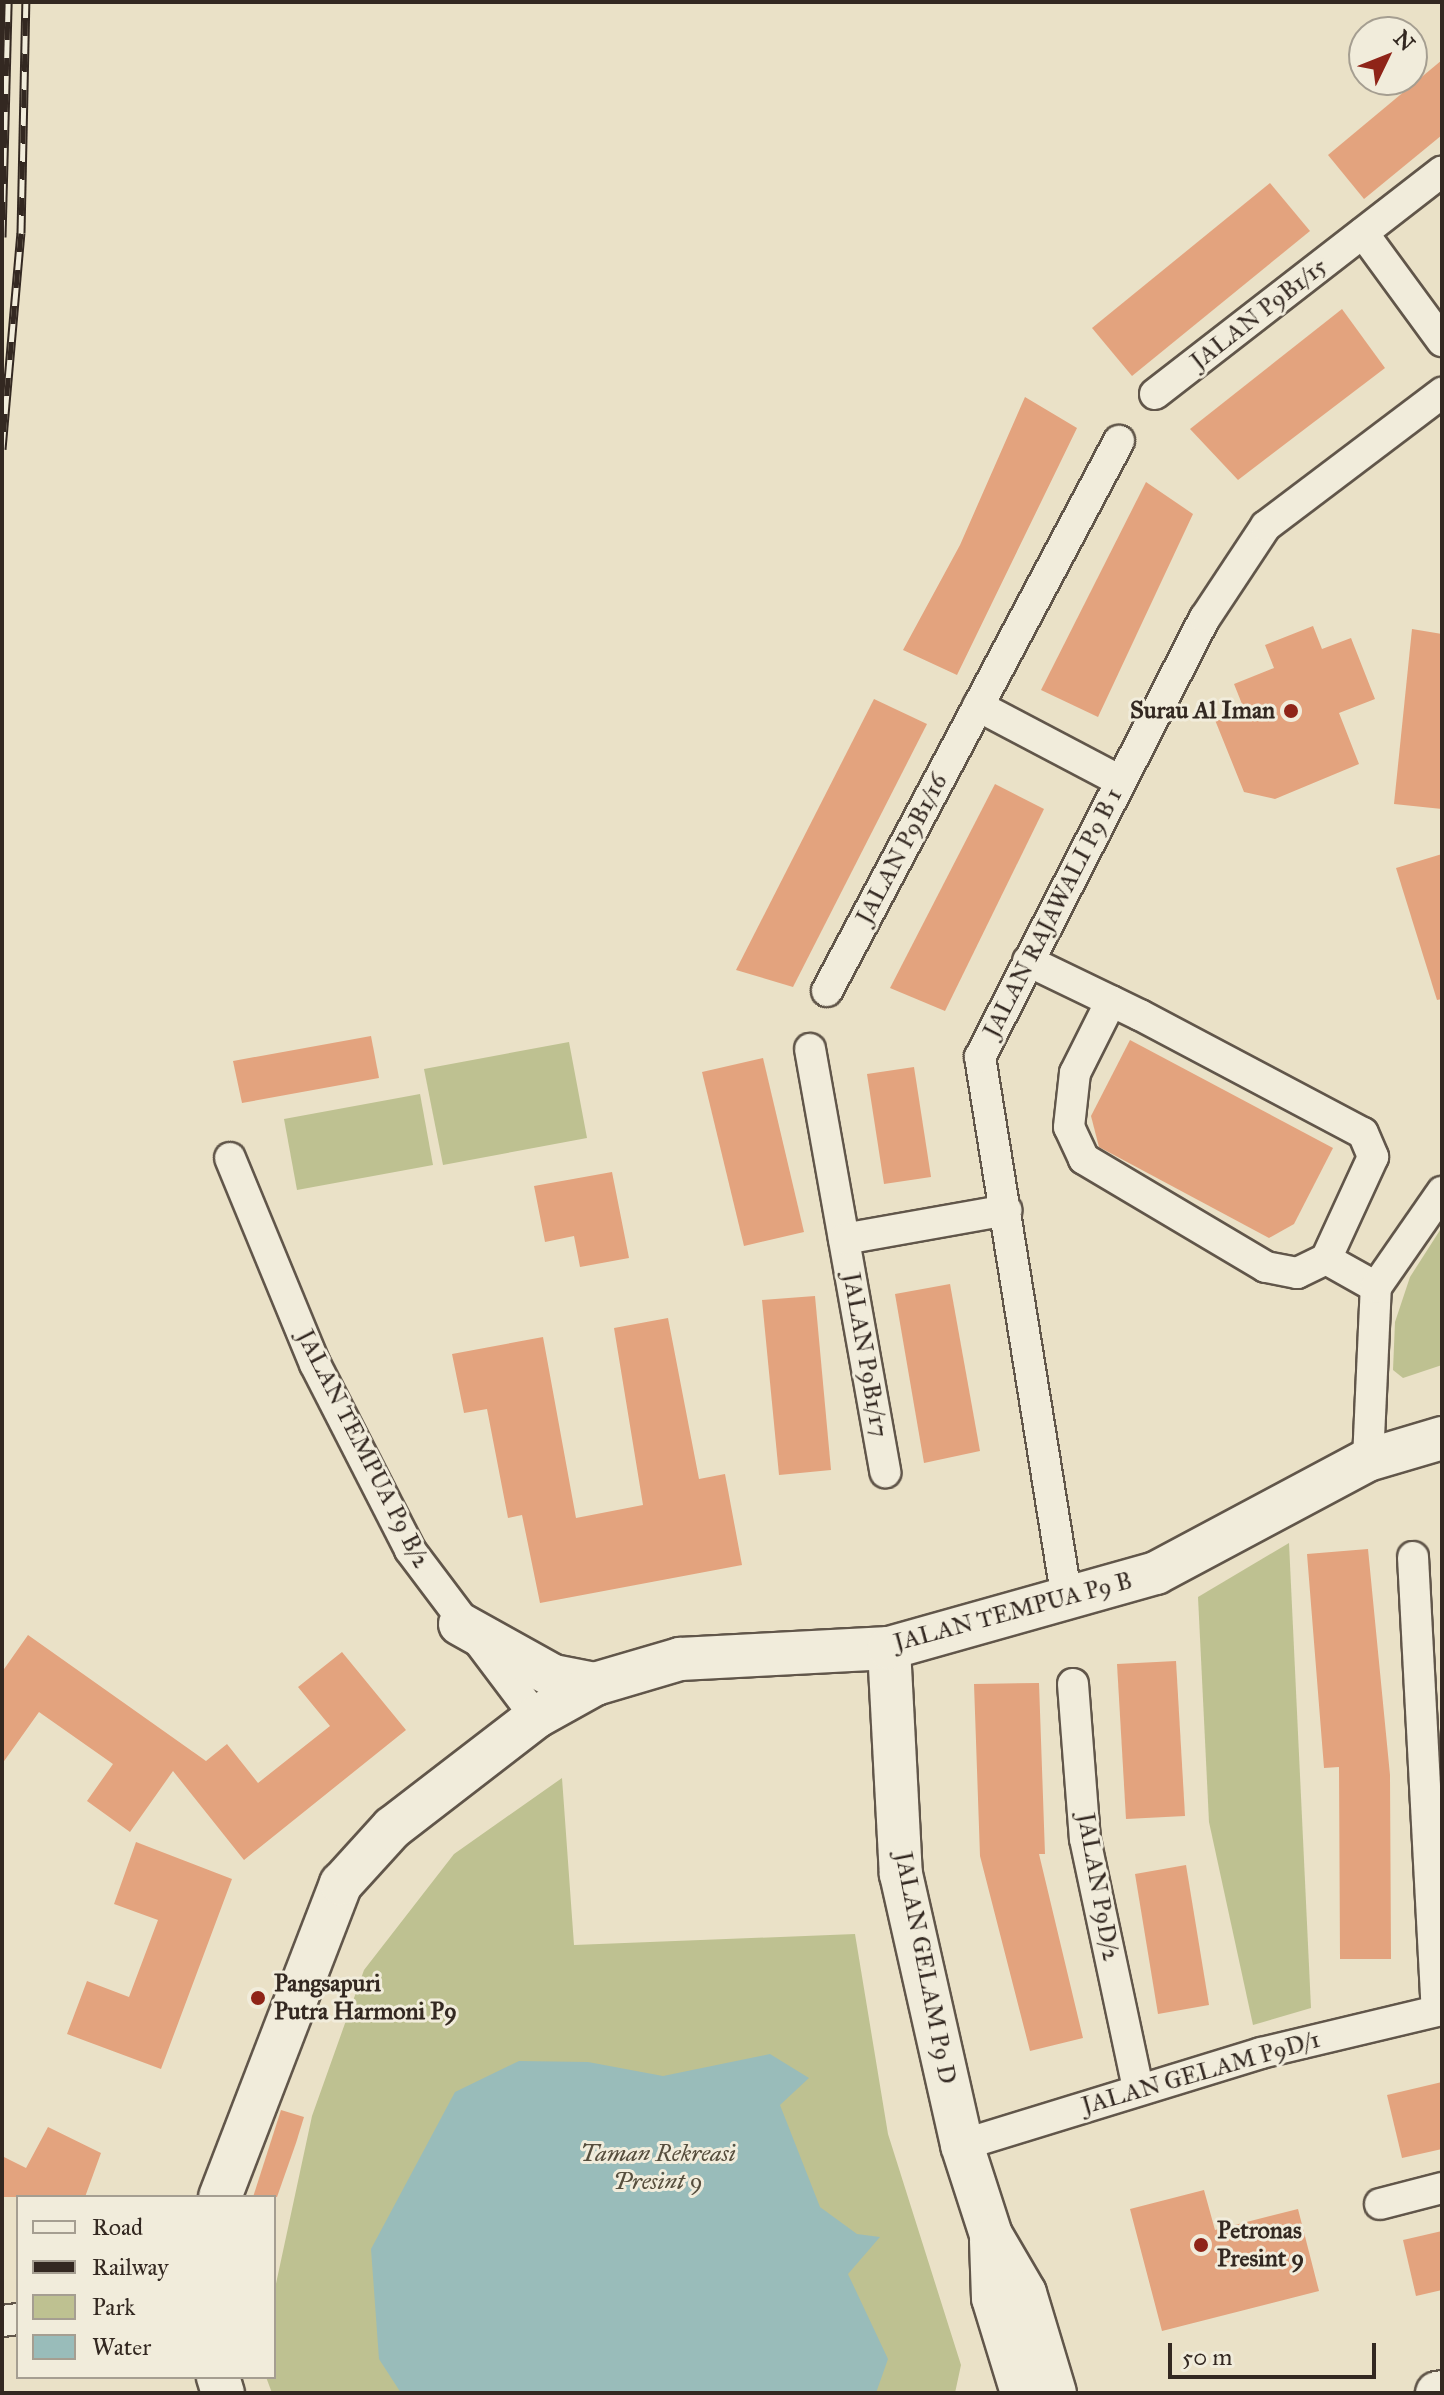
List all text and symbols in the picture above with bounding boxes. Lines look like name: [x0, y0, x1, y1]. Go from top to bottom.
north arrow: [1348, 16, 1428, 96]
text: N: [1388, 25, 1421, 57]
street label: JALAN P9B1/15: [1185, 252, 1333, 376]
place label: Surau Al Iman: [1130, 697, 1275, 725]
marker: Surau Al Iman: [1282, 702, 1300, 720]
street label: JALAN P9B1/16: [850, 769, 954, 929]
street label: JALAN RAJAWALI P9 B 1: [977, 783, 1129, 1043]
street label: JALAN P9B1/17: [836, 1271, 894, 1439]
street label: JALAN TEMPUA P9 B/2: [290, 1325, 436, 1573]
street label: JALAN TEMPUA P9 B: [891, 1566, 1135, 1658]
street label: JALAN P9D/2: [1071, 1811, 1125, 1963]
street label: JALAN GELAM P9 D: [888, 1850, 962, 2086]
place label: Pangsapuri Putra Harmoni P9: [274, 1970, 457, 2026]
marker: Pangsapuri Putra Harmoni P9: [249, 1989, 267, 2007]
street label: JALAN GELAM P9D/1: [1079, 2025, 1323, 2121]
park label: Taman Rekreasi Presint 9: [580, 2140, 736, 2196]
legend: [16, 2195, 276, 2379]
text: Road: [92, 2212, 143, 2242]
place label: Petronas Presint 9: [1217, 2217, 1304, 2273]
marker: Petronas Presint 9: [1192, 2236, 1210, 2254]
text: Railway: [92, 2252, 169, 2282]
text: Park: [92, 2292, 135, 2322]
scale bar: [1172, 2327, 1380, 2377]
text: Water: [92, 2332, 151, 2362]
text: 50 m: [1182, 2342, 1232, 2372]

